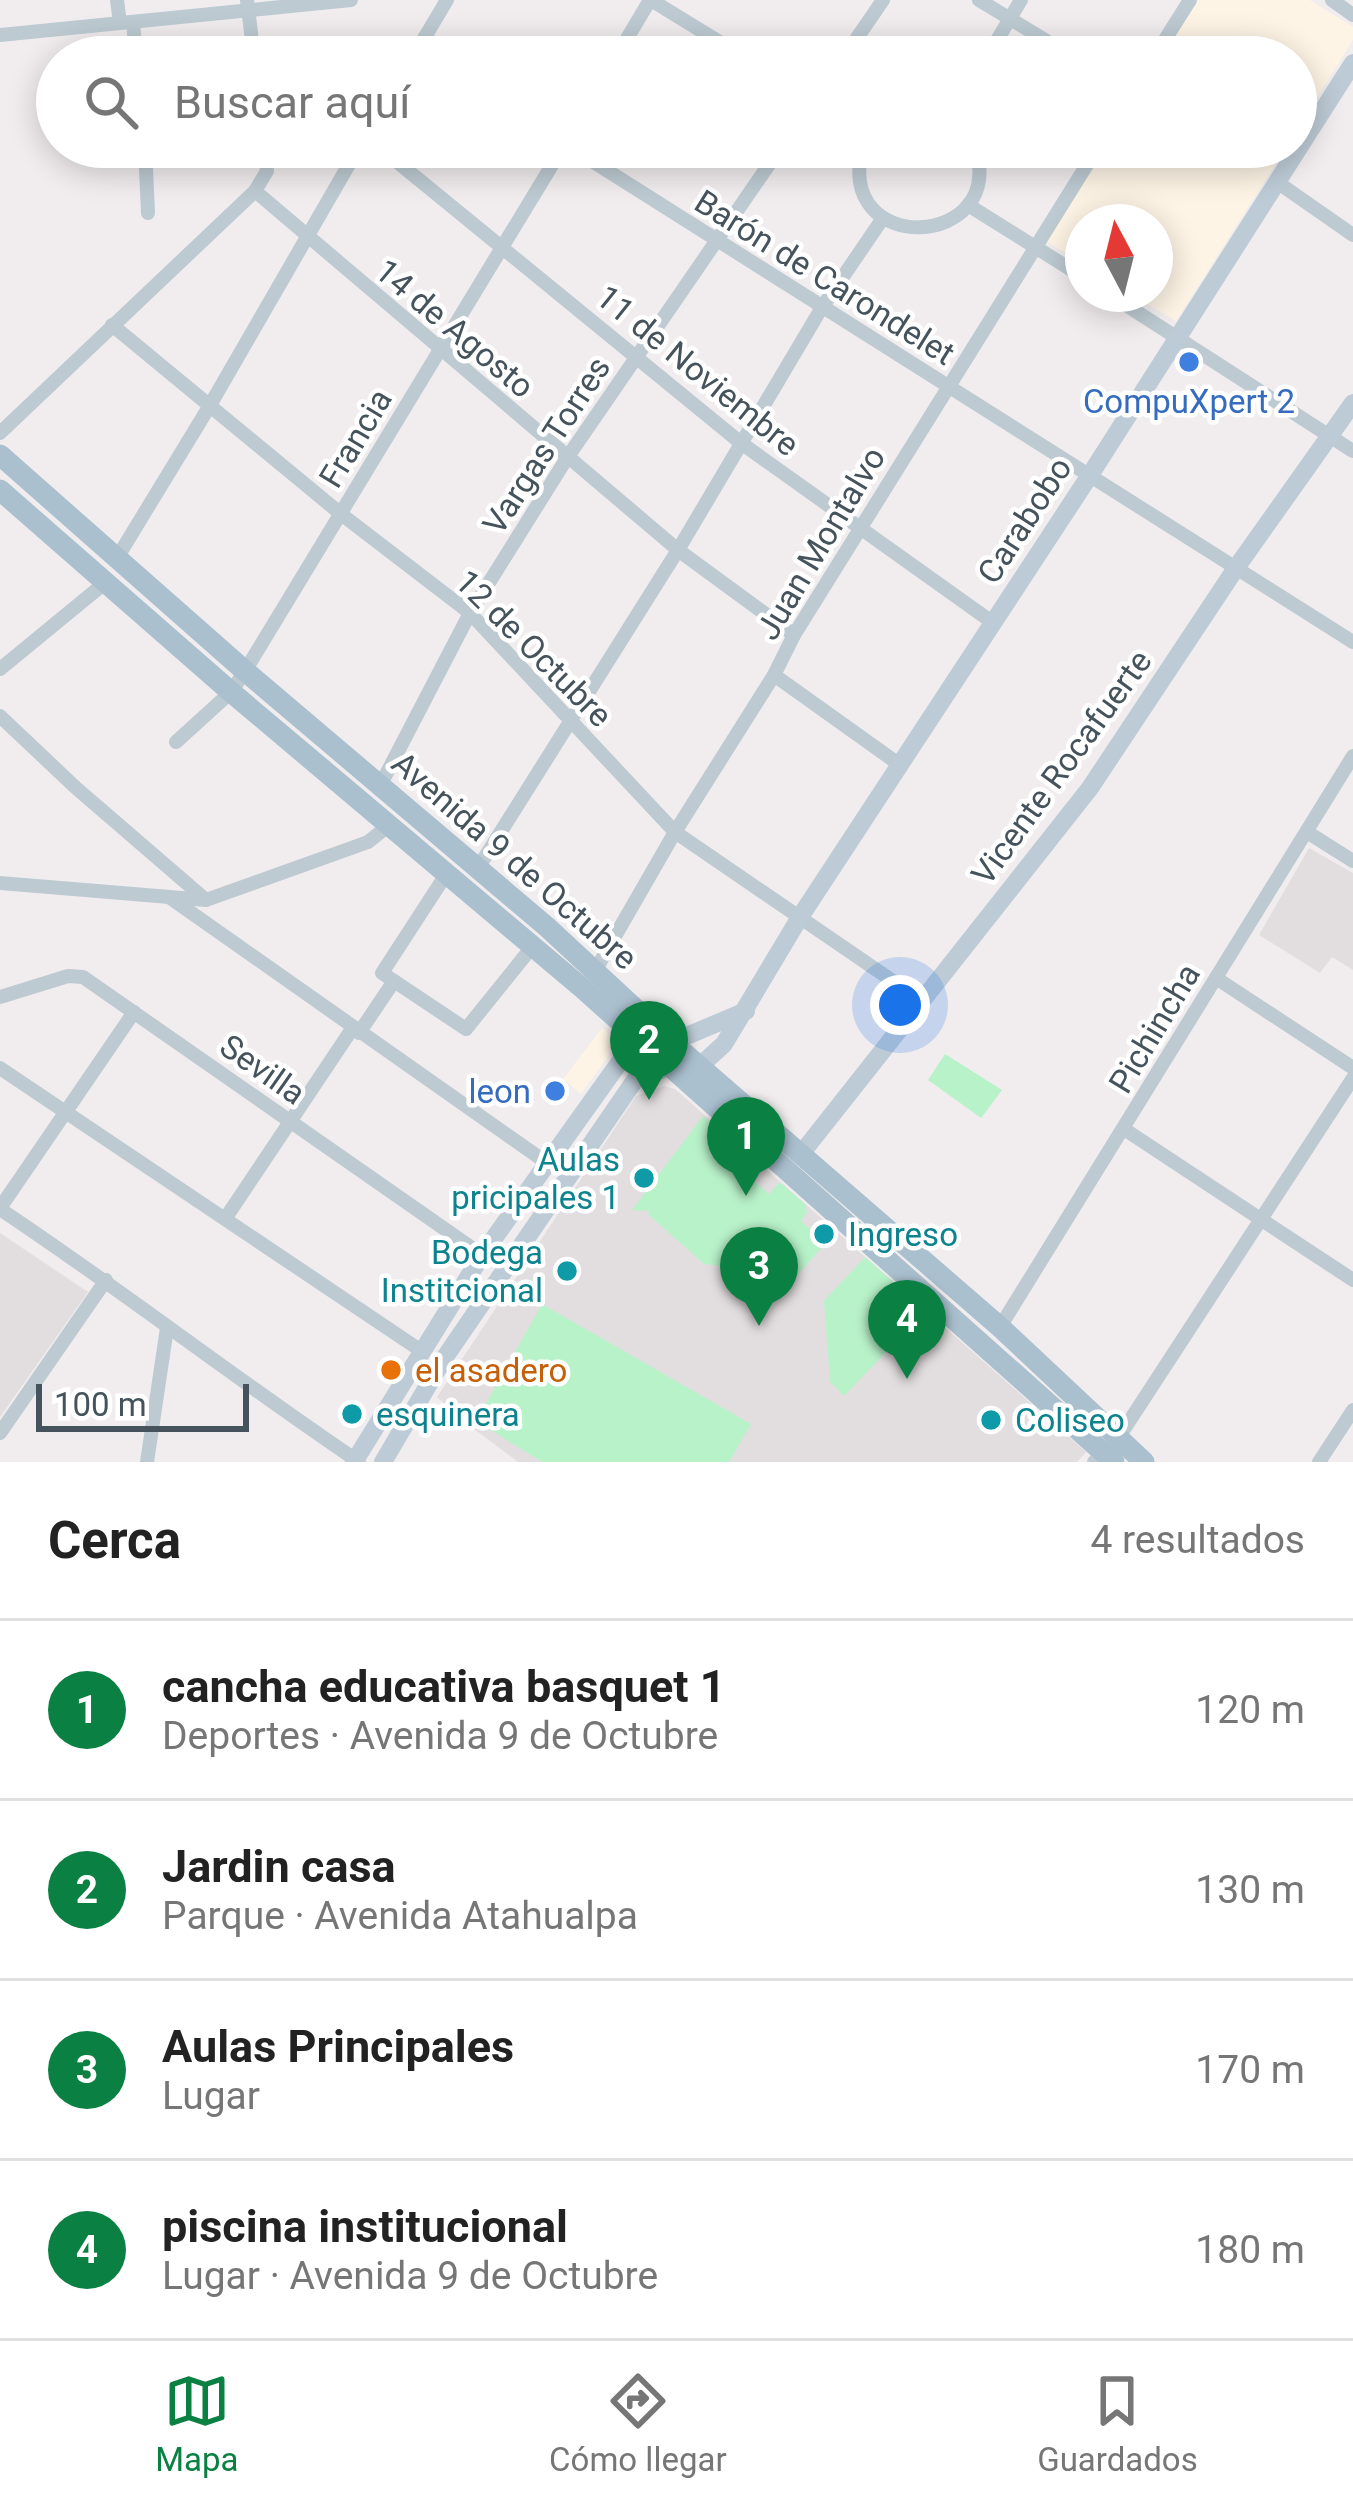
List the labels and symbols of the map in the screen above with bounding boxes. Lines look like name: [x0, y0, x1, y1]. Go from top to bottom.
street label: Barón de Carondelet: [688, 182, 962, 373]
north arrow: [1065, 204, 1173, 312]
street label: 14 de Agosto: [368, 251, 542, 406]
street label: 11 de Noviembre: [589, 277, 807, 464]
street label: Vargas Torres: [475, 349, 618, 541]
marker: CompuXpert 2: [1176, 349, 1202, 375]
street label: Francia: [311, 382, 400, 495]
place label: CompuXpert 2: [1083, 382, 1295, 421]
street label: Juan Montalvo: [748, 440, 893, 647]
street label: Carabobo: [969, 450, 1080, 591]
street label: 12 de Octubre: [447, 562, 620, 735]
street label: Vicente Rocafuerte: [963, 642, 1160, 892]
street label: Avenida 9 de Octubre: [384, 743, 645, 977]
street label: Pichincha: [1101, 957, 1208, 1100]
your location: [870, 975, 930, 1035]
pin: 2: [610, 1001, 688, 1100]
street label: Sevilla: [213, 1026, 313, 1113]
place label: leon: [468, 1072, 531, 1111]
marker: leon: [542, 1078, 568, 1104]
pin: 1: [707, 1097, 785, 1196]
place label: Aulas pricipales 1: [451, 1140, 620, 1217]
marker: Aulas pricipales 1: [631, 1165, 657, 1191]
place label: Ingreso: [848, 1215, 958, 1254]
marker: Ingreso: [811, 1221, 837, 1247]
pin: 3: [720, 1227, 798, 1326]
place label: Bodega Institcional: [381, 1233, 543, 1310]
marker: Bodega Institcional: [554, 1258, 580, 1284]
pin: 4: [868, 1280, 946, 1379]
place label: el asadero: [415, 1351, 567, 1390]
marker: el asadero: [378, 1357, 404, 1383]
scale bar: [36, 1378, 249, 1431]
place label: esquinera: [376, 1395, 520, 1434]
marker: esquinera: [339, 1401, 365, 1427]
place label: Coliseo: [1015, 1401, 1125, 1440]
marker: Coliseo: [978, 1407, 1004, 1433]

